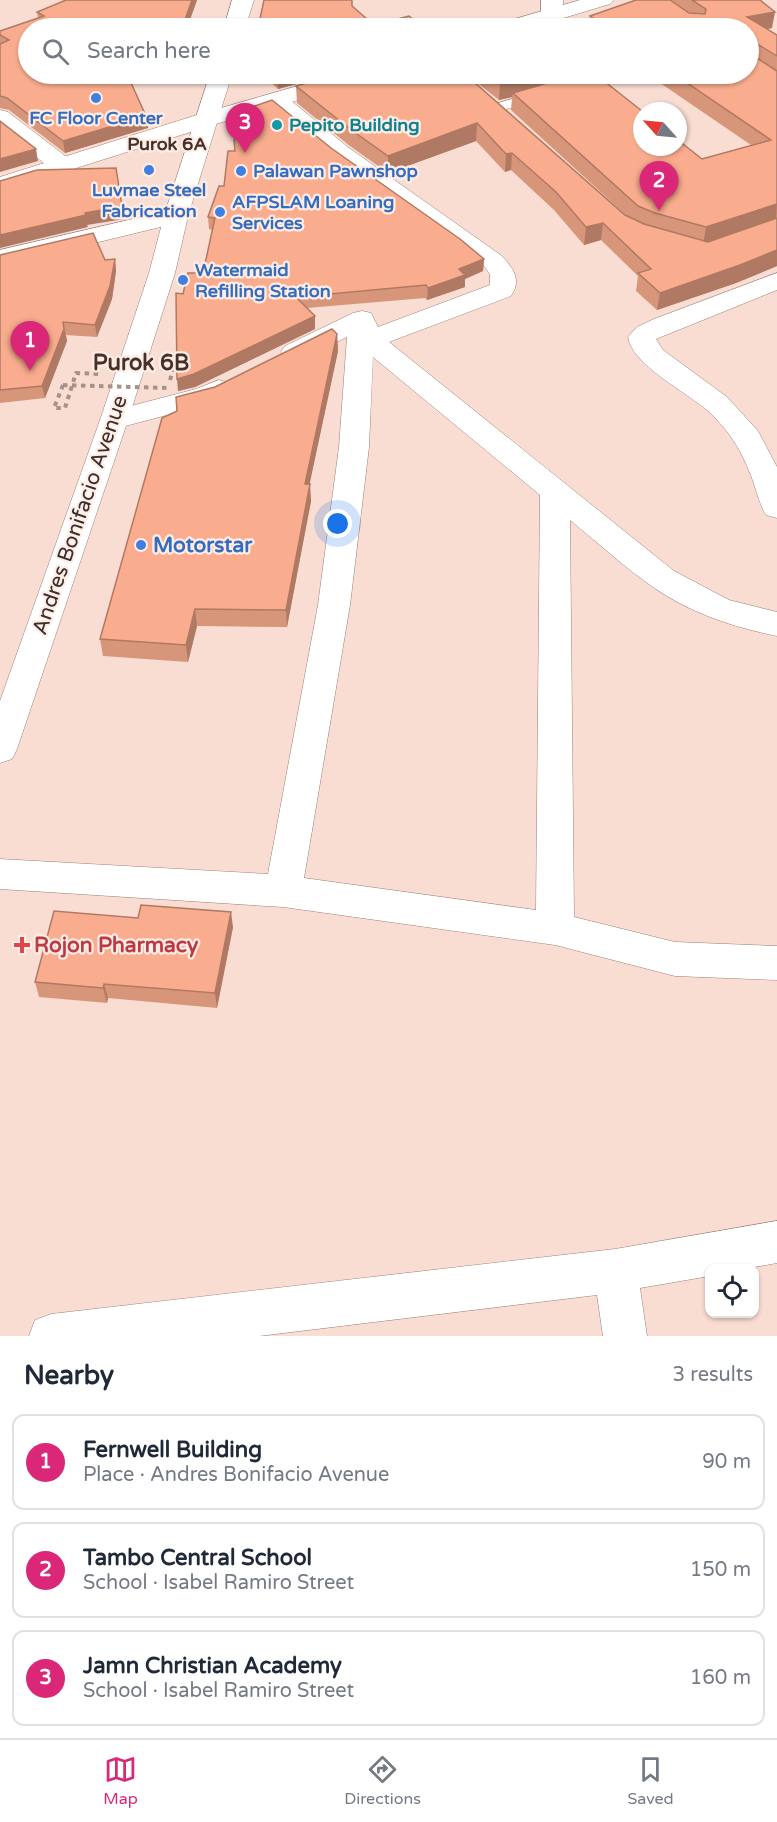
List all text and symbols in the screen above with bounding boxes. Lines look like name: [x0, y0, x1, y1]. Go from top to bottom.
search box: [18, 18, 759, 84]
icon: search: [39, 35, 72, 68]
text: Search here: [87, 38, 211, 64]
marker: FC Floor Center: [89, 91, 103, 105]
north arrow: [633, 102, 687, 156]
pin: 3: [226, 104, 264, 153]
place label: FC Floor Center: [29, 107, 164, 129]
place label: Pepito Building: [289, 114, 420, 136]
marker: Pepito Building: [270, 118, 284, 132]
district label: Purok 6A: [127, 133, 207, 155]
place label: Palawan Pawnshop: [253, 160, 418, 182]
pin: 2: [640, 162, 678, 211]
marker: Luvmae Steel Fabrication: [142, 163, 156, 177]
marker: Palawan Pawnshop: [234, 164, 248, 178]
place label: Luvmae Steel Fabrication: [92, 179, 206, 222]
place label: AFPSLAM Loaning Services: [232, 191, 394, 234]
marker: AFPSLAM Loaning Services: [213, 205, 227, 219]
place label: Watermaid Refilling Station: [195, 259, 331, 302]
marker: Watermaid Refilling Station: [176, 273, 190, 287]
pin: 1: [10, 322, 50, 371]
district label: Purok 6B: [93, 350, 189, 376]
street label: Andres Bonifacio Avenue: [27, 392, 133, 638]
your location: [323, 509, 352, 538]
place label: Motorstar: [153, 533, 253, 558]
marker: Motorstar: [134, 538, 148, 552]
place label: Rojon Pharmacy: [34, 933, 199, 958]
marker: Rojon Pharmacy: [15, 938, 29, 952]
map controls: [705, 1264, 759, 1318]
button: locate: [705, 1264, 759, 1318]
text: Nearby: [24, 1360, 114, 1391]
text: 3 results: [673, 1363, 753, 1387]
text: Fernwell Building: [83, 1437, 262, 1463]
text: 1: [39, 1450, 52, 1474]
text: 90 m: [702, 1450, 751, 1474]
text: Place · Andres Bonifacio Avenue: [83, 1463, 389, 1487]
text: Tambo Central School: [83, 1545, 312, 1571]
text: 2: [39, 1558, 52, 1582]
text: 150 m: [690, 1558, 751, 1582]
text: School · Isabel Ramiro Street: [83, 1571, 354, 1595]
text: Jamn Christian Academy: [83, 1653, 342, 1679]
text: 3: [39, 1666, 52, 1690]
text: 160 m: [690, 1666, 751, 1690]
text: School · Isabel Ramiro Street: [83, 1679, 354, 1703]
tab: Map: [103, 1753, 138, 1809]
tab: Directions: [344, 1753, 421, 1809]
tab: Saved: [627, 1753, 674, 1809]

